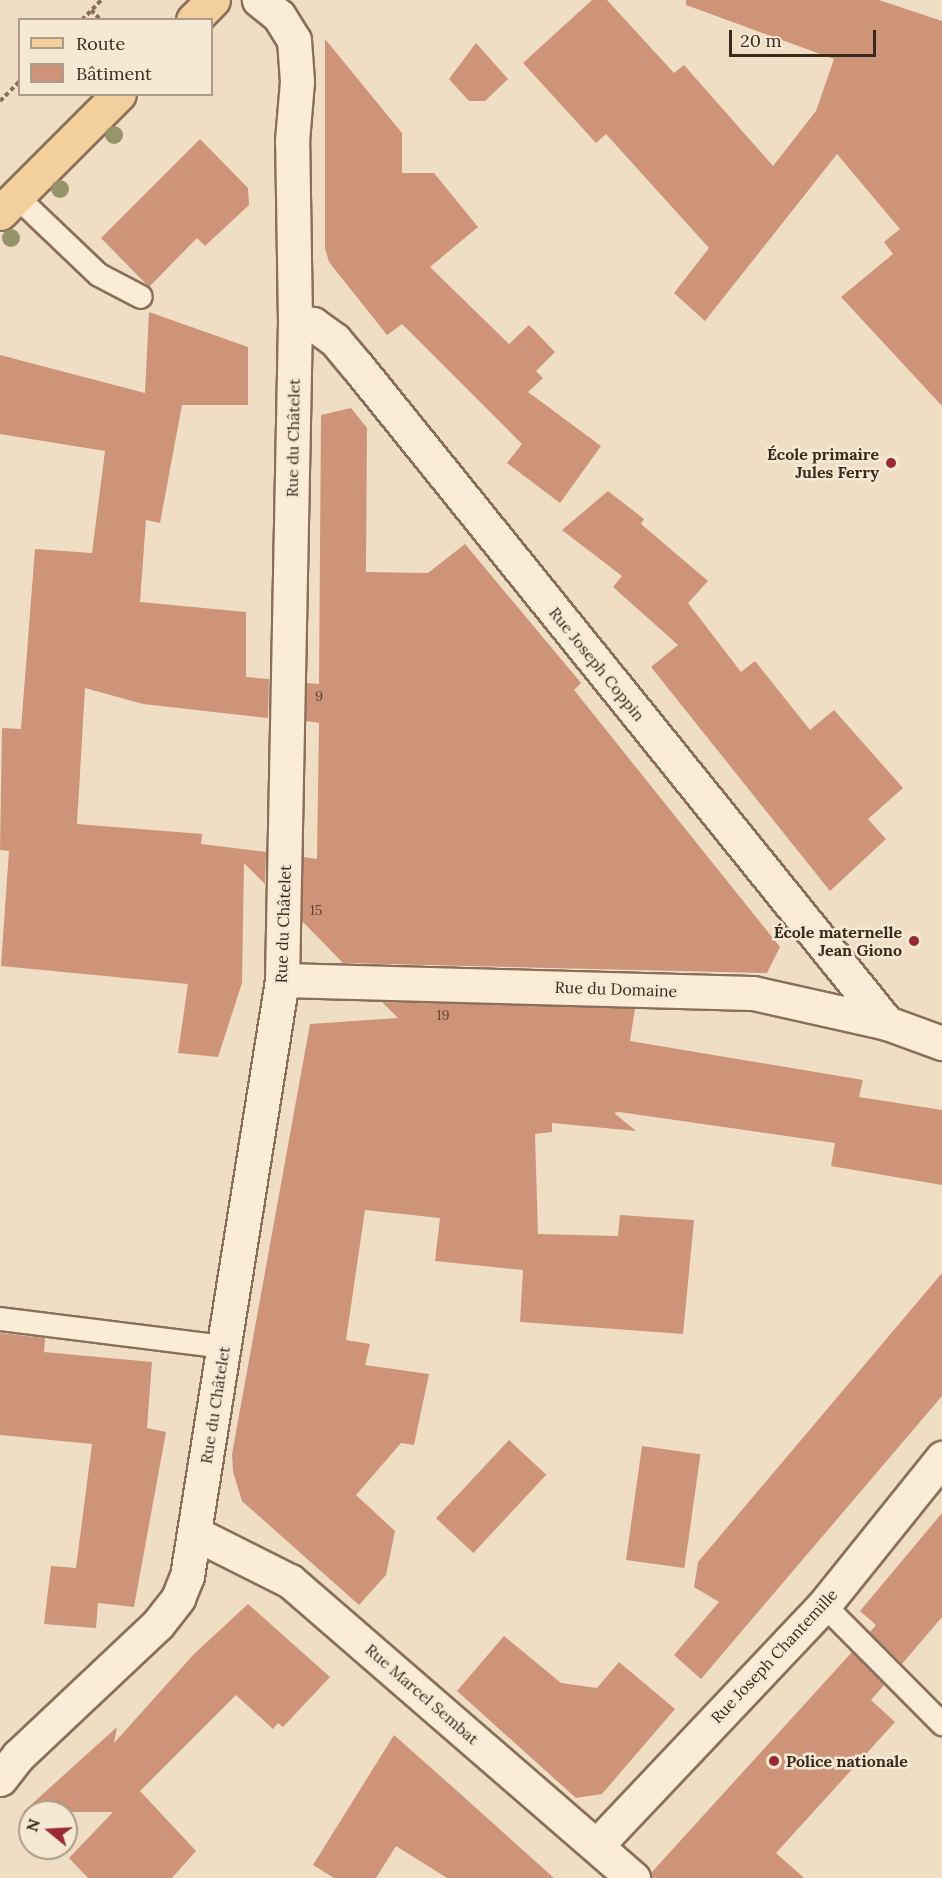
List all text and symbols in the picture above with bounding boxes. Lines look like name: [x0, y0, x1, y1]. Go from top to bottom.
legend: [18, 18, 213, 96]
scale bar: [732, 18, 879, 56]
text: 20 m: [740, 29, 782, 52]
text: Route: [76, 32, 125, 55]
text: Bâtiment: [76, 62, 152, 85]
street label: Rue du Châtelet: [282, 378, 304, 498]
place label: École primaire Jules Ferry: [767, 444, 879, 482]
marker: École primaire Jules Ferry: [884, 456, 898, 470]
street label: Rue Joseph Coppin: [545, 603, 649, 725]
house number: 9: [315, 688, 323, 704]
street label: Rue du Châtelet: [271, 864, 295, 984]
house number: 15: [310, 902, 322, 918]
place label: École maternelle Jean Giono: [774, 922, 902, 960]
marker: École maternelle Jean Giono: [907, 934, 921, 948]
street label: Rue du Domaine: [554, 977, 678, 1001]
house number: 19: [436, 1007, 450, 1023]
street label: Rue du Châtelet: [196, 1345, 234, 1465]
street label: Rue Joseph Chantemille: [707, 1585, 841, 1727]
street label: Rue Marcel Sembat: [362, 1640, 482, 1748]
place label: Police nationale: [786, 1751, 908, 1771]
marker: Police nationale: [767, 1754, 781, 1768]
north arrow: [18, 1800, 78, 1860]
text: N: [21, 1816, 44, 1834]

